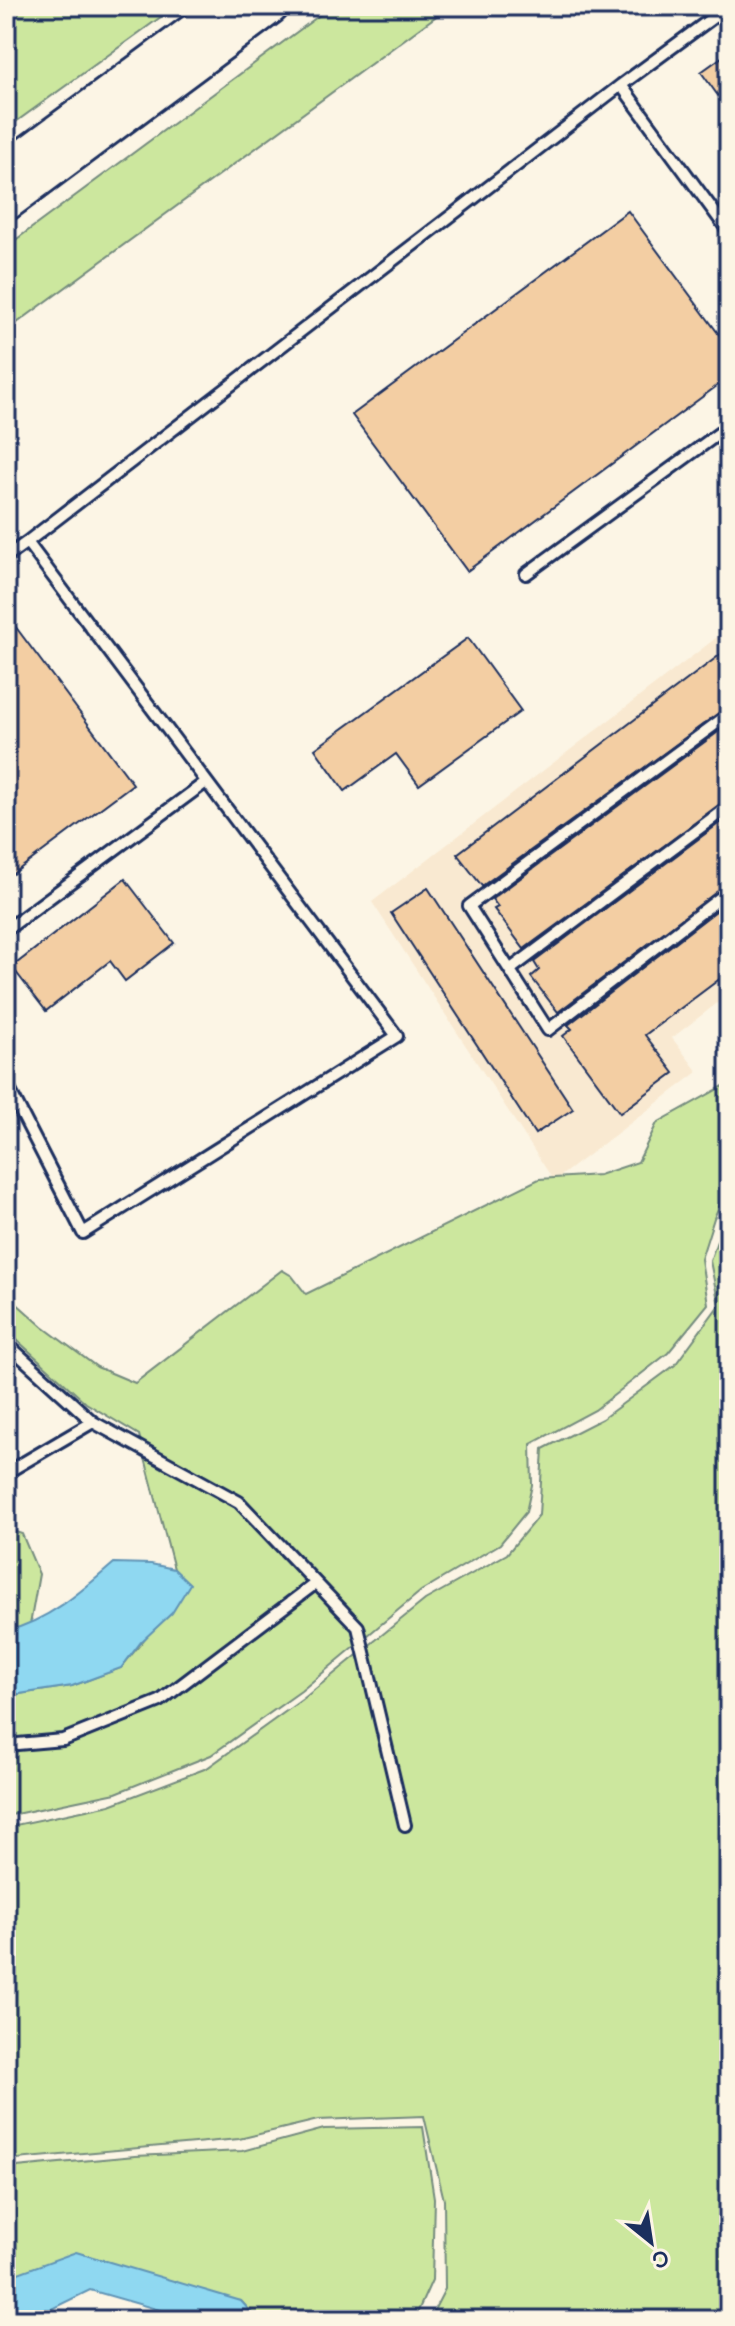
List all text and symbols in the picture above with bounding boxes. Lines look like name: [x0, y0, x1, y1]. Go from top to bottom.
north arrow: [611, 2202, 691, 2282]
text: С: [647, 2243, 674, 2274]

